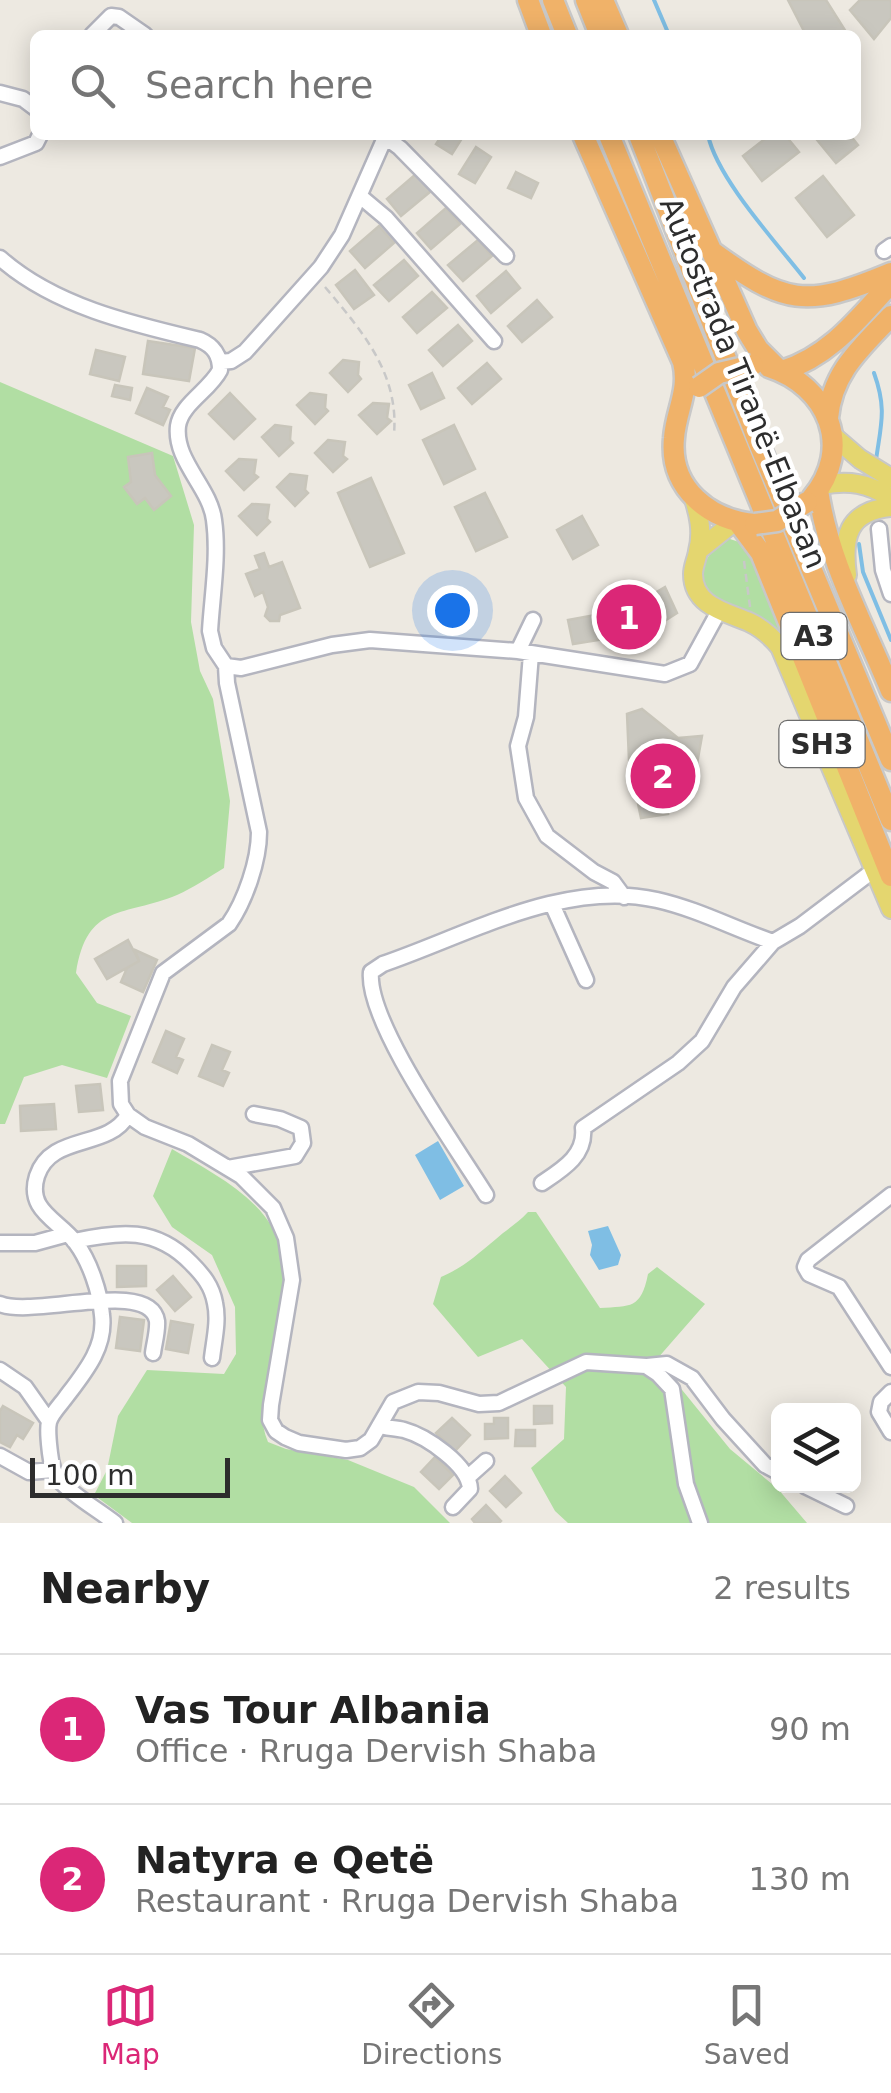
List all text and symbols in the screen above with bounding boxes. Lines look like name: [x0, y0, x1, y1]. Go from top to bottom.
search box: [30, 30, 861, 140]
icon: search: [65, 58, 120, 113]
text: Search here: [145, 63, 373, 107]
street label: Autostrada Tiranë-Elbasan: [653, 192, 834, 574]
pin: 1: [596, 580, 662, 654]
your location: [427, 585, 478, 636]
road number: A3: [782, 613, 846, 659]
road number: SH3: [780, 721, 864, 767]
pin: 2: [630, 738, 696, 814]
map controls: [771, 1403, 861, 1493]
button: layers: [771, 1403, 861, 1493]
scale bar: [30, 1453, 230, 1498]
text: 100 m: [45, 1459, 135, 1492]
text: Nearby: [40, 1564, 210, 1613]
text: 2 results: [713, 1569, 851, 1607]
text: Vas Tour Albania: [135, 1688, 491, 1732]
text: 1: [61, 1710, 84, 1748]
text: 90 m: [769, 1710, 851, 1748]
text: Office · Rruga Dervish Shaba: [135, 1732, 597, 1770]
text: Natyra e Qetë: [135, 1838, 434, 1882]
text: 2: [61, 1860, 84, 1898]
text: 130 m: [749, 1860, 851, 1898]
text: Restaurant · Rruga Dervish Shaba: [135, 1882, 679, 1920]
tab: Map: [101, 1978, 160, 2071]
tab: Directions: [361, 1978, 502, 2071]
tab: Saved: [704, 1978, 790, 2071]

